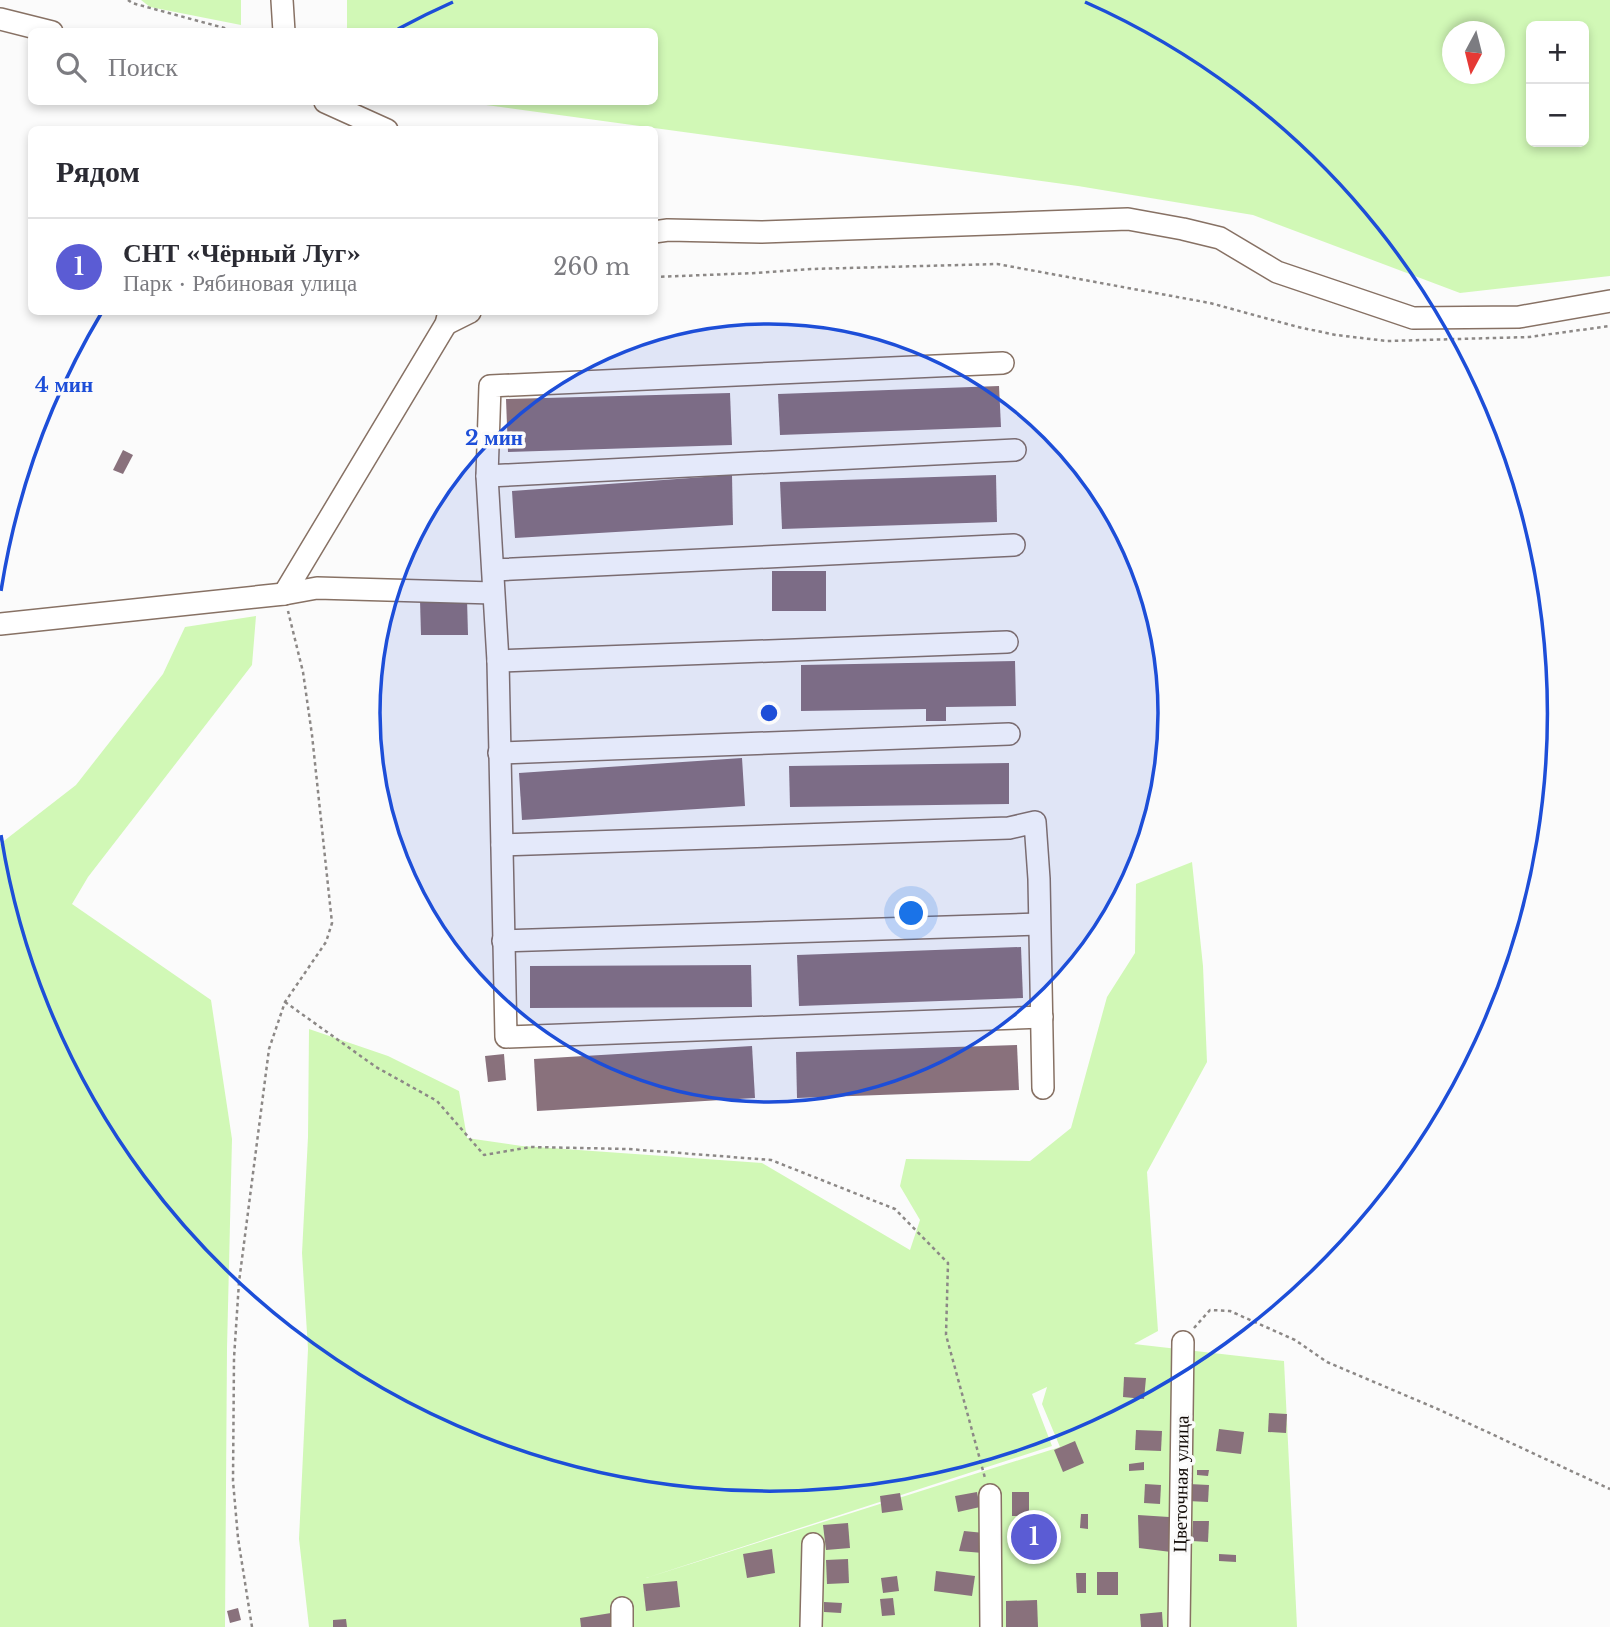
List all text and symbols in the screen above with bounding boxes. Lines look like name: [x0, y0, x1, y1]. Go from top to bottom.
north arrow: [1442, 21, 1505, 84]
map controls: [1526, 21, 1589, 147]
button: +: [1526, 21, 1589, 84]
search box: [28, 28, 658, 105]
icon: search: [52, 48, 90, 86]
text: Поиск: [108, 51, 178, 83]
button: −: [1526, 84, 1589, 147]
text: Рядом: [56, 153, 140, 190]
text: СНТ «Чёрный Луг»: [123, 237, 361, 269]
text: 1: [74, 253, 84, 281]
text: 260 m: [553, 253, 630, 281]
text: Парк · Рябиновая улица: [123, 269, 357, 297]
text: 4 мин: [35, 372, 93, 398]
text: 2 мин: [465, 425, 523, 451]
centre of rings: [757, 701, 781, 725]
your location: [894, 896, 928, 930]
street label: Цветочная улица: [1168, 1415, 1194, 1553]
pin: 1: [1011, 1511, 1057, 1563]

